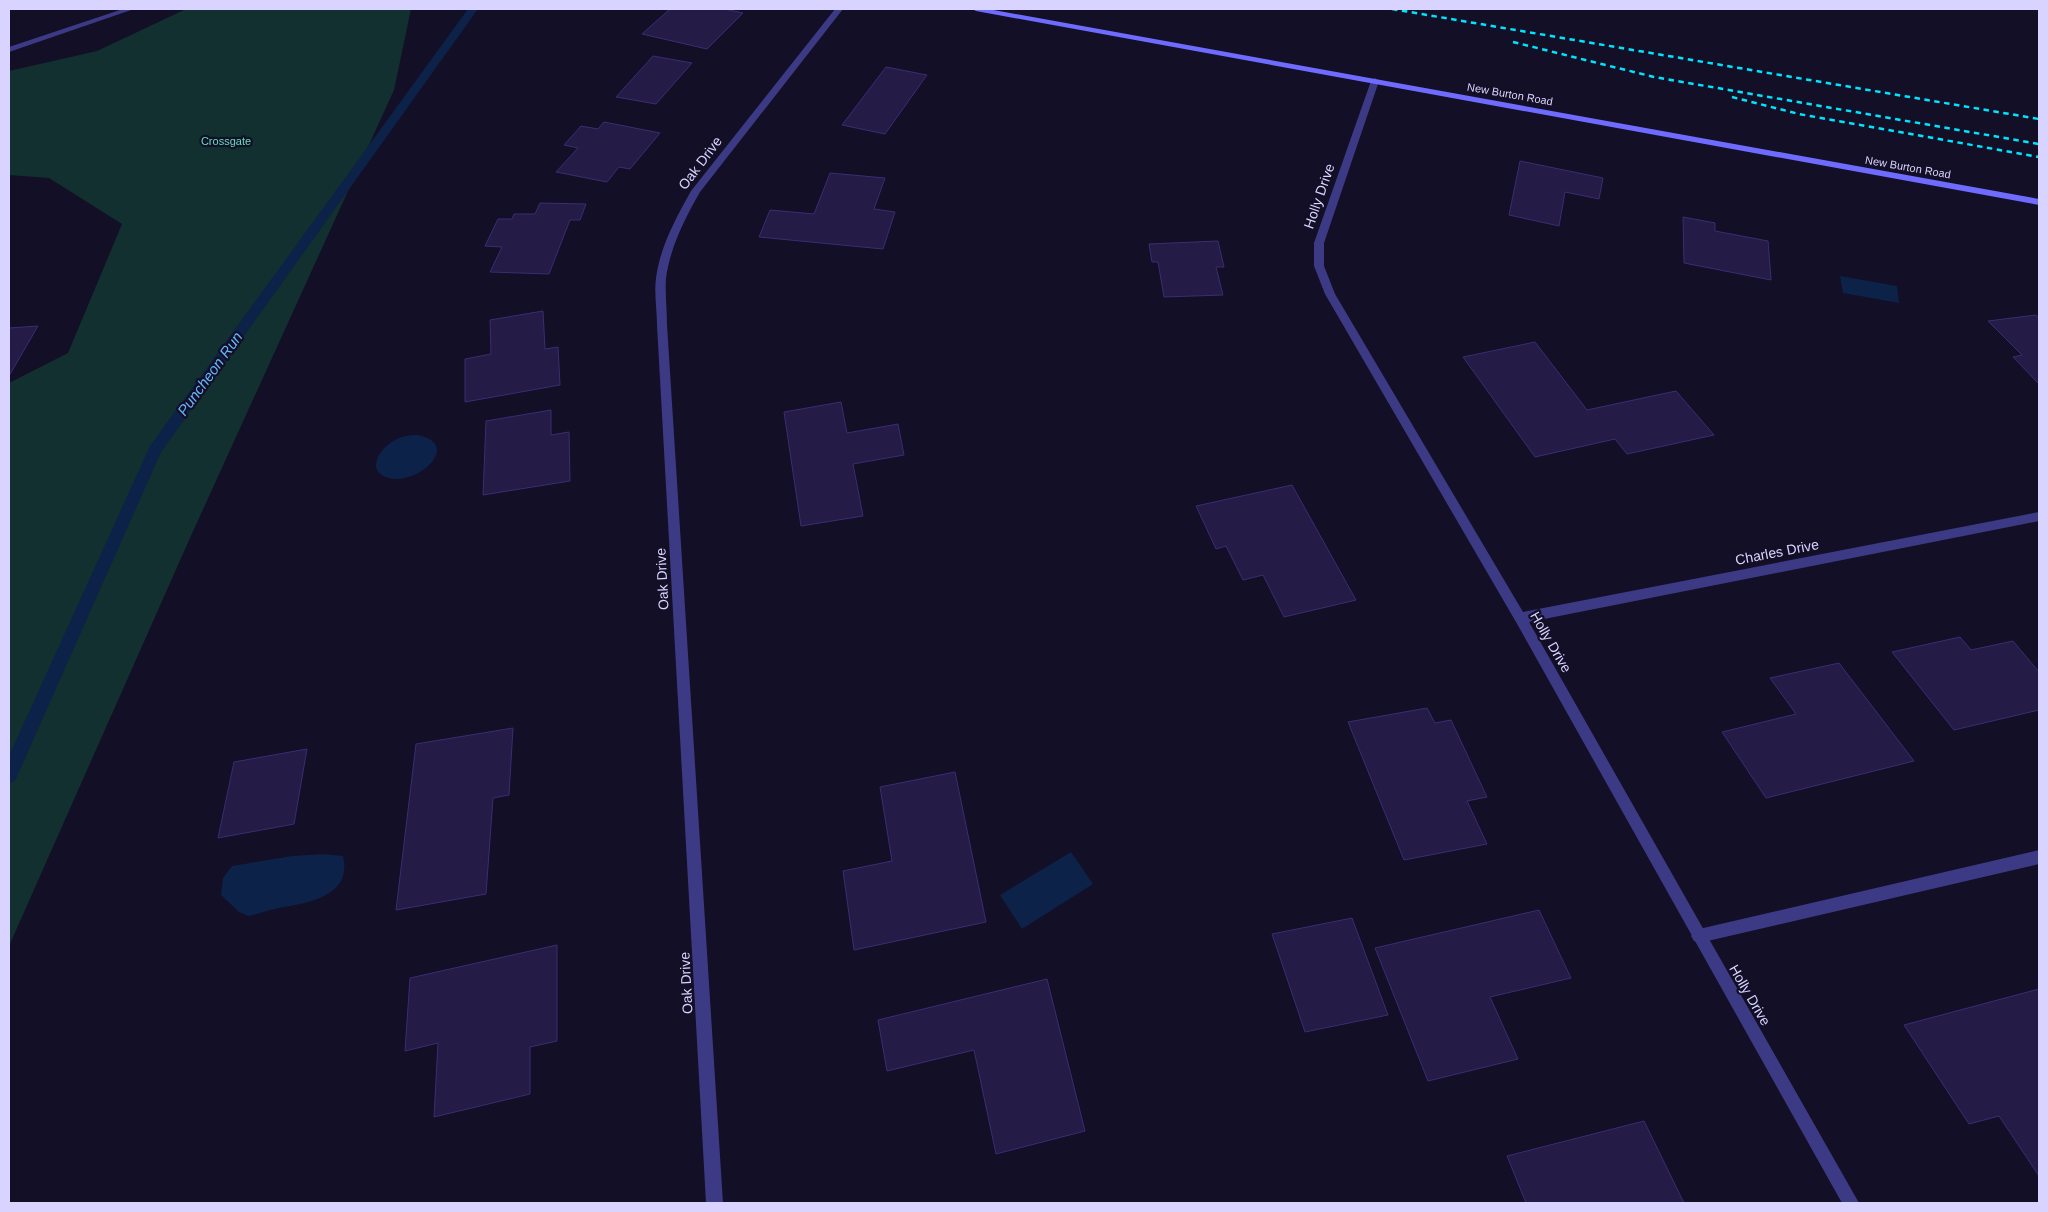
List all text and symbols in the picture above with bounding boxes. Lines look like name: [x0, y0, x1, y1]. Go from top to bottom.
street label: New Burton Road: [1466, 81, 1554, 107]
street label: Oak Drive: [675, 133, 725, 193]
park label: Crossgate: [201, 135, 251, 147]
street label: New Burton Road: [1864, 154, 1952, 180]
street label: Holly Drive: [1300, 161, 1338, 231]
water label: Puncheon Run: [174, 329, 246, 419]
street label: Charles Drive: [1734, 536, 1820, 568]
street label: Oak Drive: [652, 547, 672, 610]
street label: Holly Drive: [1527, 609, 1575, 675]
street label: Oak Drive: [676, 951, 696, 1014]
street label: Holly Drive: [1726, 962, 1774, 1028]

